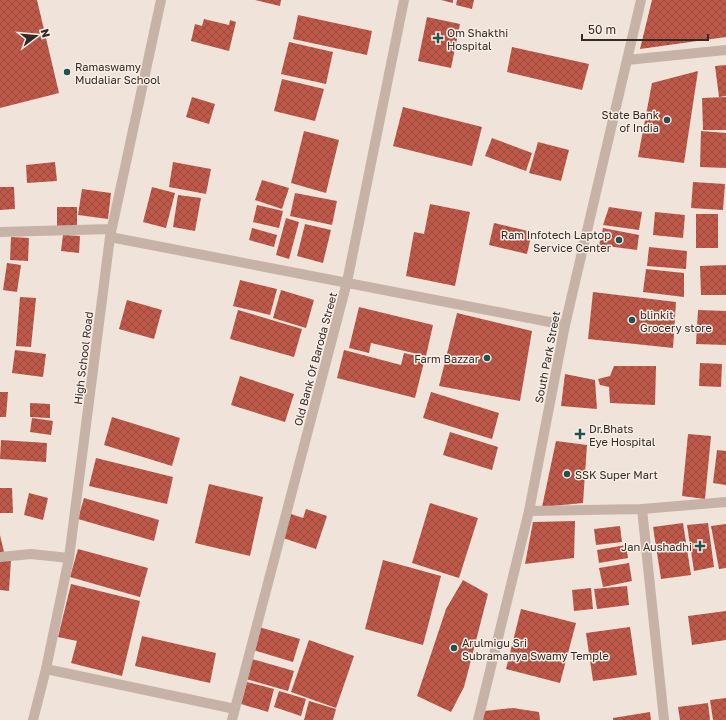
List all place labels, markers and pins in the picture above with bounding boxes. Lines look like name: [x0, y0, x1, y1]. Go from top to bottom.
place label: Om Shakthi Hospital: [447, 26, 508, 52]
marker: Om Shakthi Hospital: [432, 32, 444, 44]
place label: Ramaswamy Mudaliar School: [75, 60, 161, 86]
marker: Ramaswamy Mudaliar School: [62, 67, 72, 77]
place label: State Bank of India: [602, 108, 659, 134]
marker: State Bank of India: [662, 115, 672, 125]
place label: Ram Infotech Laptop Service Center: [501, 228, 612, 254]
marker: Ram Infotech Laptop Service Center: [614, 235, 624, 245]
place label: blinkit Grocery store: [640, 308, 712, 334]
marker: blinkit Grocery store: [627, 315, 637, 325]
place label: Farm Bazzar: [414, 352, 480, 365]
marker: Farm Bazzar: [482, 353, 492, 363]
place label: Dr.Bhats Eye Hospital: [589, 422, 656, 448]
marker: Dr.Bhats Eye Hospital: [574, 428, 586, 440]
place label: SSK Super Mart: [575, 468, 658, 481]
marker: SSK Super Mart: [562, 469, 572, 479]
place label: Jan Aushadhi: [621, 540, 692, 553]
marker: Jan Aushadhi: [695, 541, 705, 551]
place label: Arulmigu Sri Subramanya Swamy Temple: [462, 636, 609, 662]
marker: Arulmigu Sri Subramanya Swamy Temple: [449, 643, 459, 653]

